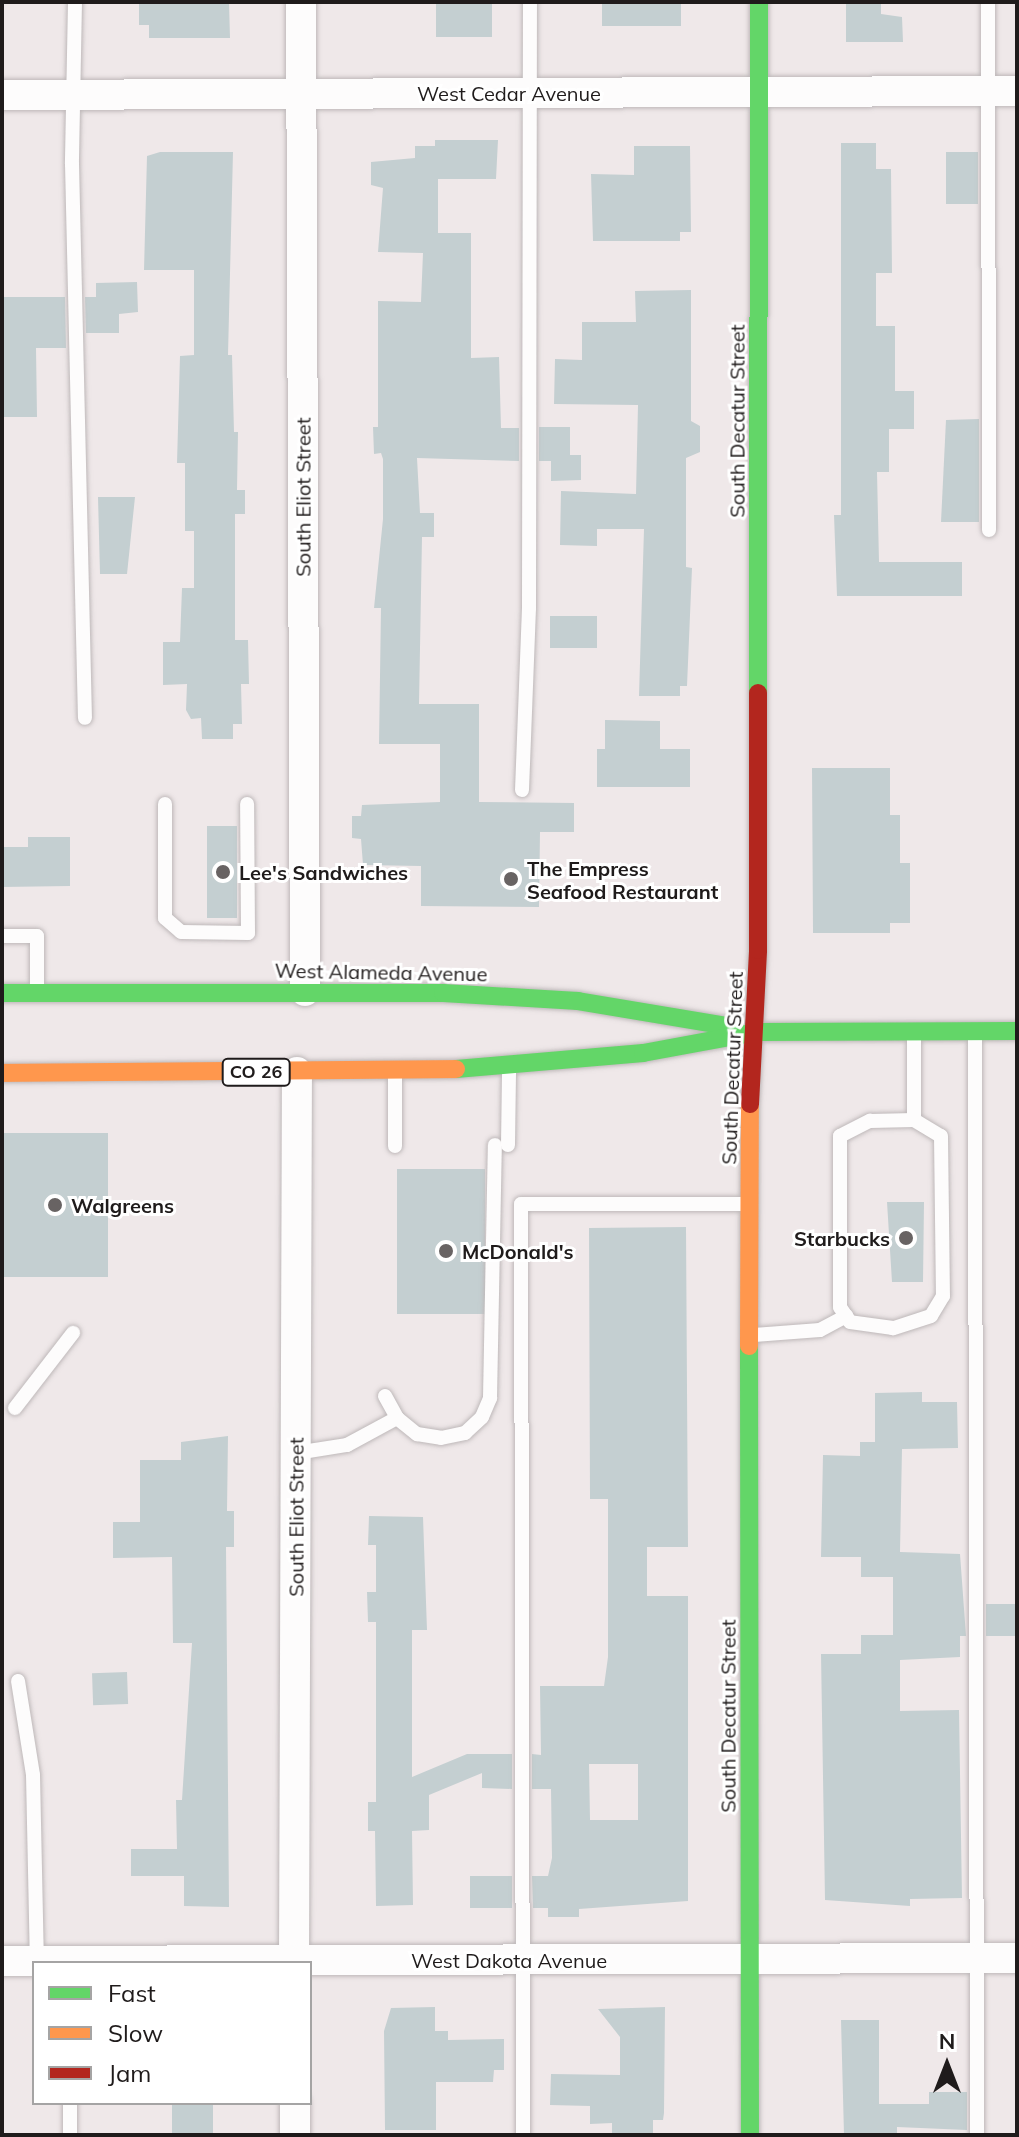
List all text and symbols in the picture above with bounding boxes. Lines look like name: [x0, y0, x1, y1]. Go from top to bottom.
street label: West Cedar Avenue: [417, 81, 601, 105]
street label: South Decatur Street: [725, 324, 749, 518]
street label: South Eliot Street: [291, 417, 315, 577]
place label: The Empress Seafood Restaurant: [527, 856, 718, 903]
place label: Lee's Sandwiches: [239, 860, 408, 884]
marker: Lee's Sandwiches: [214, 863, 232, 881]
marker: The Empress Seafood Restaurant: [502, 870, 520, 888]
street label: West Alameda Avenue: [274, 958, 488, 986]
street label: South Decatur Street: [717, 971, 747, 1165]
road number: CO 26: [220, 1058, 292, 1086]
place label: Walgreens: [71, 1193, 174, 1217]
marker: Walgreens: [46, 1196, 64, 1214]
place label: Starbucks: [794, 1226, 890, 1250]
marker: Starbucks: [897, 1229, 915, 1247]
place label: McDonald's: [462, 1239, 574, 1263]
marker: McDonald's: [437, 1242, 455, 1260]
street label: South Eliot Street: [284, 1437, 308, 1597]
street label: South Decatur Street: [716, 1619, 740, 1813]
street label: West Dakota Avenue: [411, 1948, 607, 1972]
legend: [32, 1961, 312, 2105]
text: Fast: [108, 1978, 156, 2008]
text: Slow: [108, 2018, 163, 2048]
north arrow: [907, 2025, 987, 2105]
text: N: [939, 2027, 955, 2055]
text: Jam: [108, 2058, 151, 2088]

